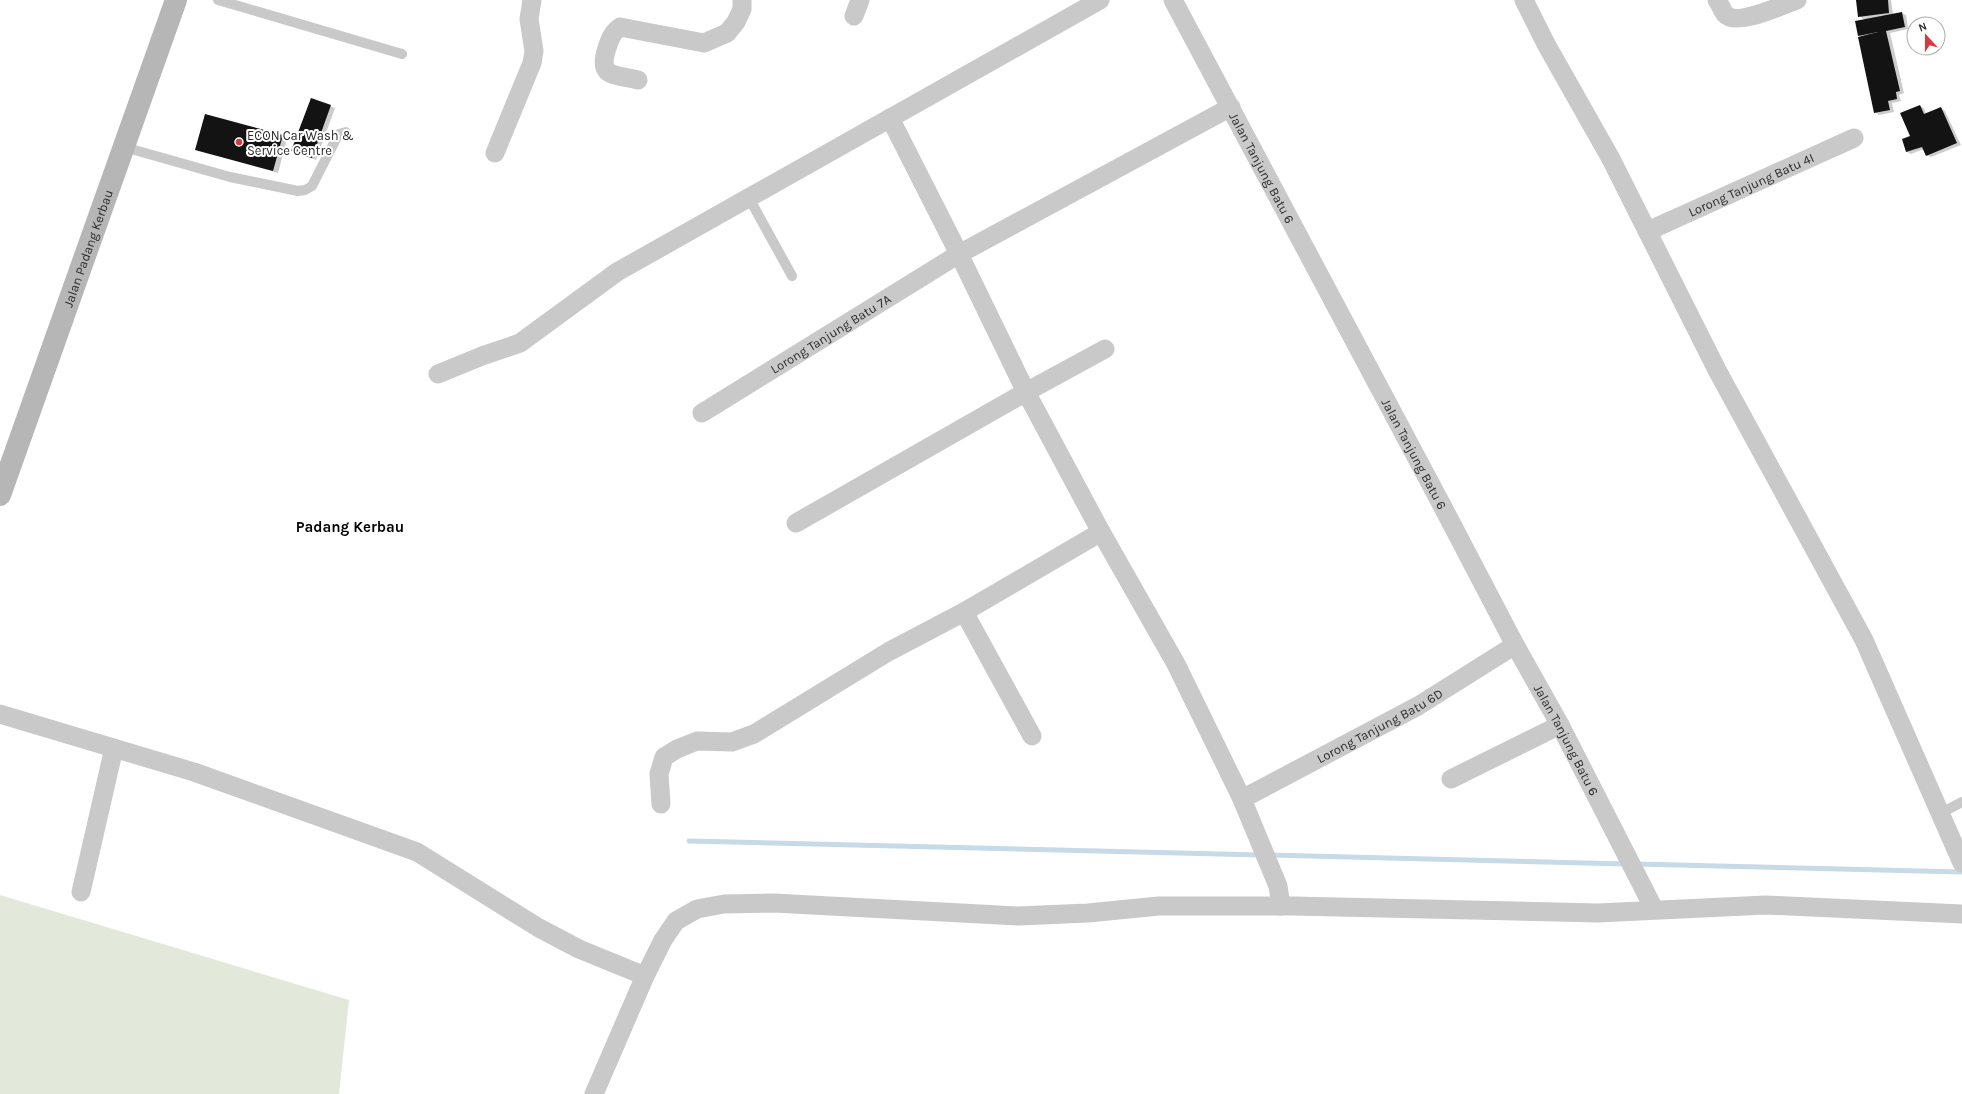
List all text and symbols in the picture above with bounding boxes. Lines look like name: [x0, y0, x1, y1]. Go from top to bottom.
north arrow: [1906, 16, 1946, 56]
text: N: [1917, 20, 1929, 35]
street label: Jalan Tanjung Batu 6: [1227, 110, 1298, 226]
place label: ECON Car Wash & Service Centre: [247, 128, 354, 158]
marker: ECON Car Wash & Service Centre: [234, 137, 244, 147]
street label: Lorong Tanjung Batu 4I: [1686, 150, 1816, 219]
street label: Jalan Padang Kerbau: [60, 187, 116, 309]
street label: Lorong Tanjung Batu 7A: [768, 290, 894, 376]
street label: Jalan Tanjung Batu 6: [1379, 396, 1450, 512]
district label: Padang Kerbau: [296, 518, 404, 536]
street label: Jalan Tanjung Batu 6: [1531, 682, 1602, 798]
street label: Lorong Tanjung Batu 6D: [1314, 685, 1445, 766]

